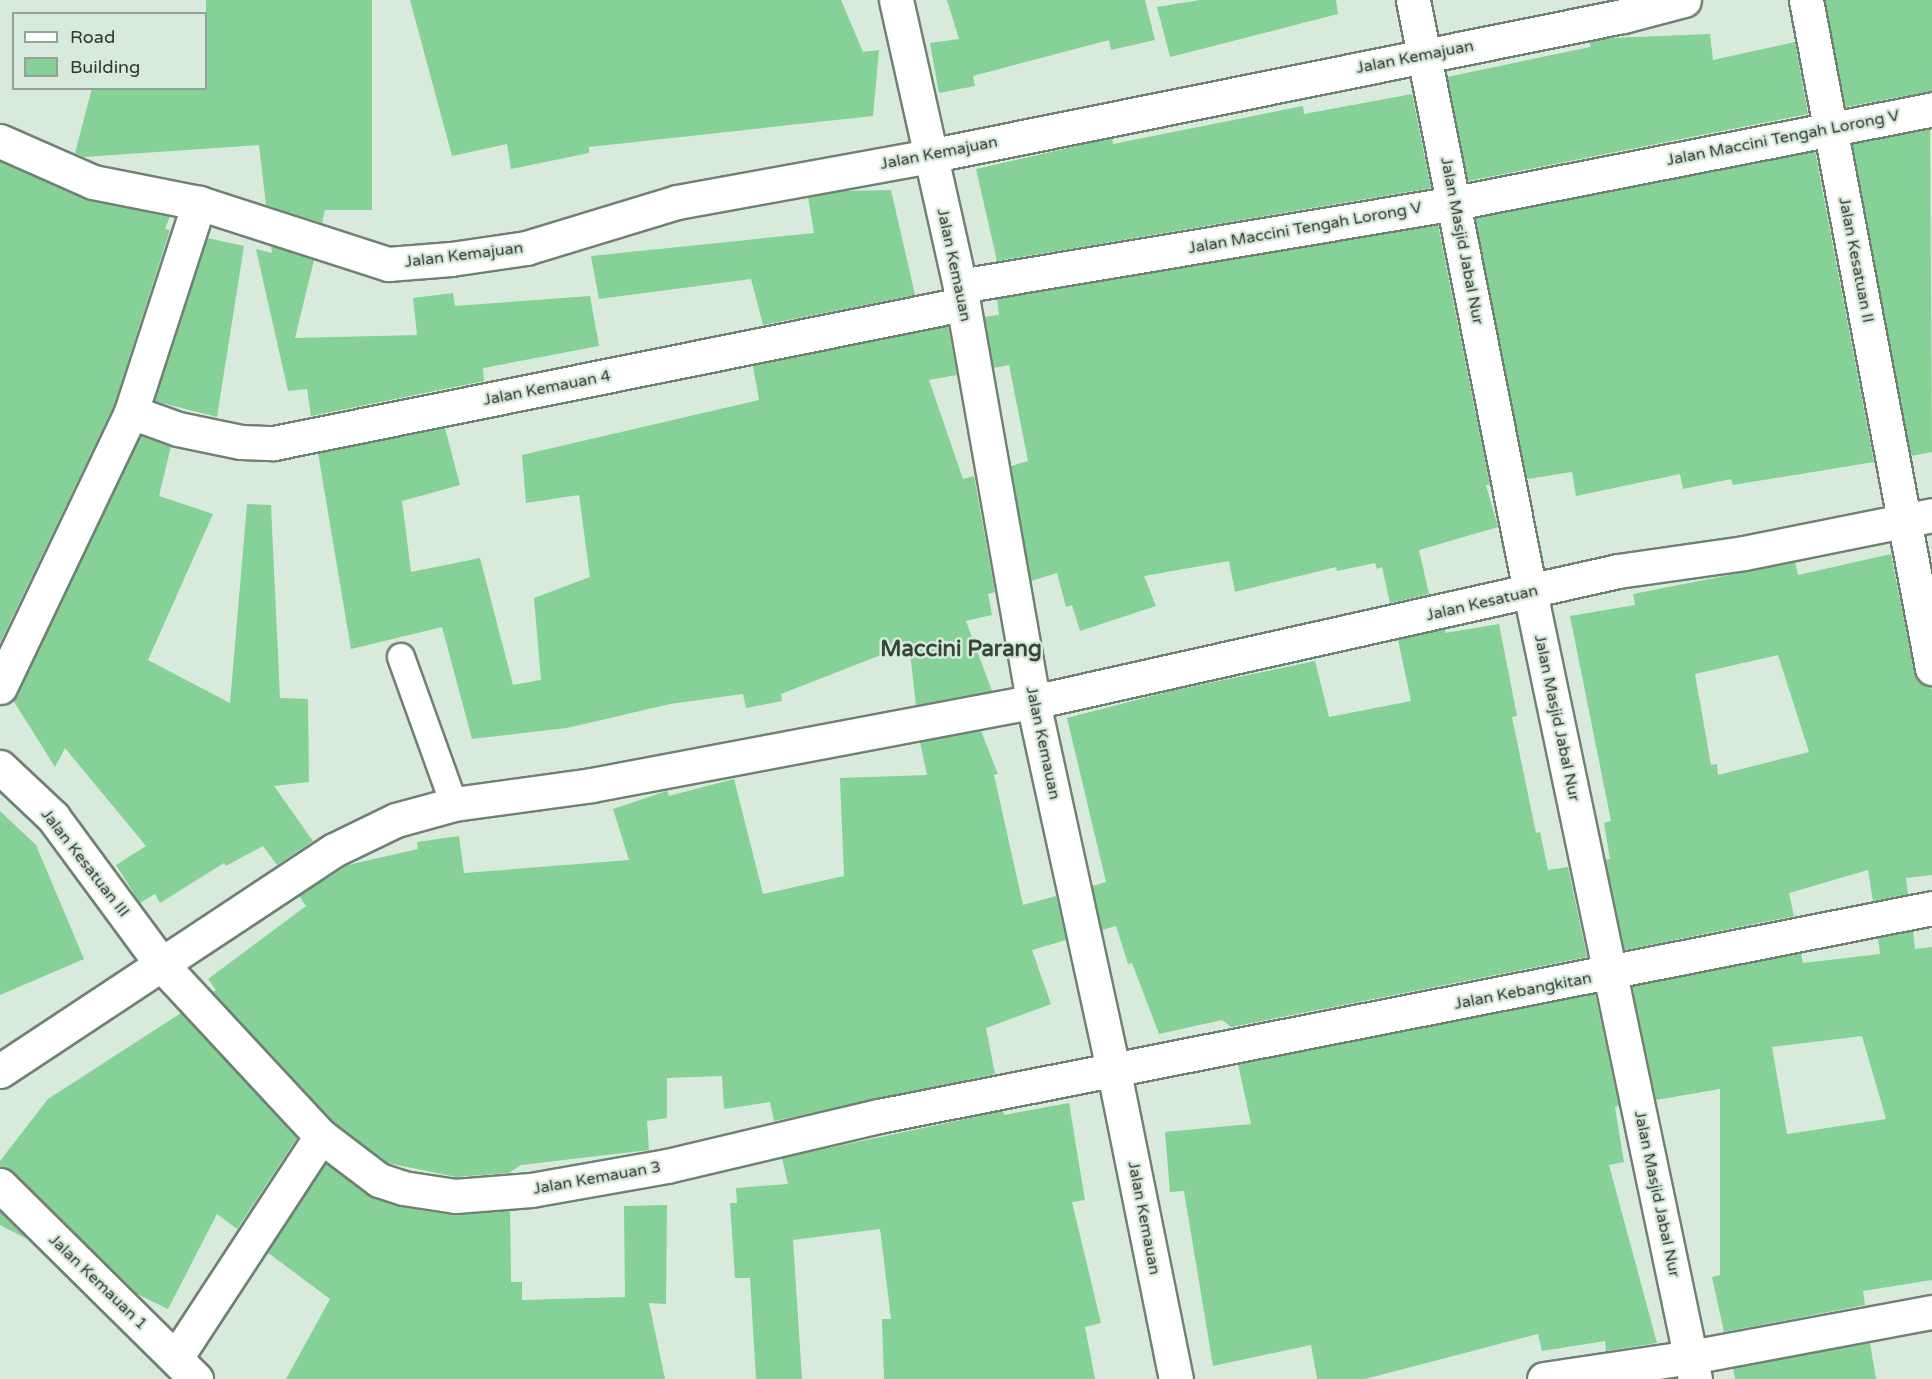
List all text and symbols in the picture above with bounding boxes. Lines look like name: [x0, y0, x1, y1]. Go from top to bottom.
legend: [12, 12, 207, 90]
text: Road: [70, 26, 115, 48]
street label: Jalan Kemajuan: [1355, 36, 1475, 78]
text: Building: [70, 56, 140, 78]
street label: Jalan Maccini Tengah Lorong V: [1665, 106, 1901, 170]
street label: Jalan Kemajuan: [879, 132, 999, 174]
street label: Jalan Masjid Jabal Nur: [1436, 156, 1488, 326]
street label: Jalan Kesatuan II: [1834, 196, 1878, 324]
street label: Jalan Maccini Tengah Lorong V: [1187, 198, 1423, 258]
street label: Jalan Kemauan: [933, 207, 975, 323]
street label: Jalan Kemajuan: [404, 238, 524, 272]
street label: Jalan Kemauan 4: [482, 366, 612, 410]
street label: Jalan Kesatuan: [1424, 581, 1540, 625]
street label: Jalan Masjid Jabal Nur: [1530, 633, 1584, 803]
district label: Maccini Parang: [880, 637, 1042, 663]
street label: Jalan Kemauan: [1022, 685, 1064, 801]
street label: Jalan Kesatuan III: [37, 805, 133, 921]
street label: Jalan Kebangkitan: [1453, 968, 1593, 1014]
street label: Jalan Masjid Jabal Nur: [1630, 1109, 1684, 1279]
street label: Jalan Kemauan 3: [532, 1157, 662, 1199]
street label: Jalan Kemauan: [1124, 1160, 1164, 1276]
street label: Jalan Kemauan 1: [45, 1230, 151, 1334]

